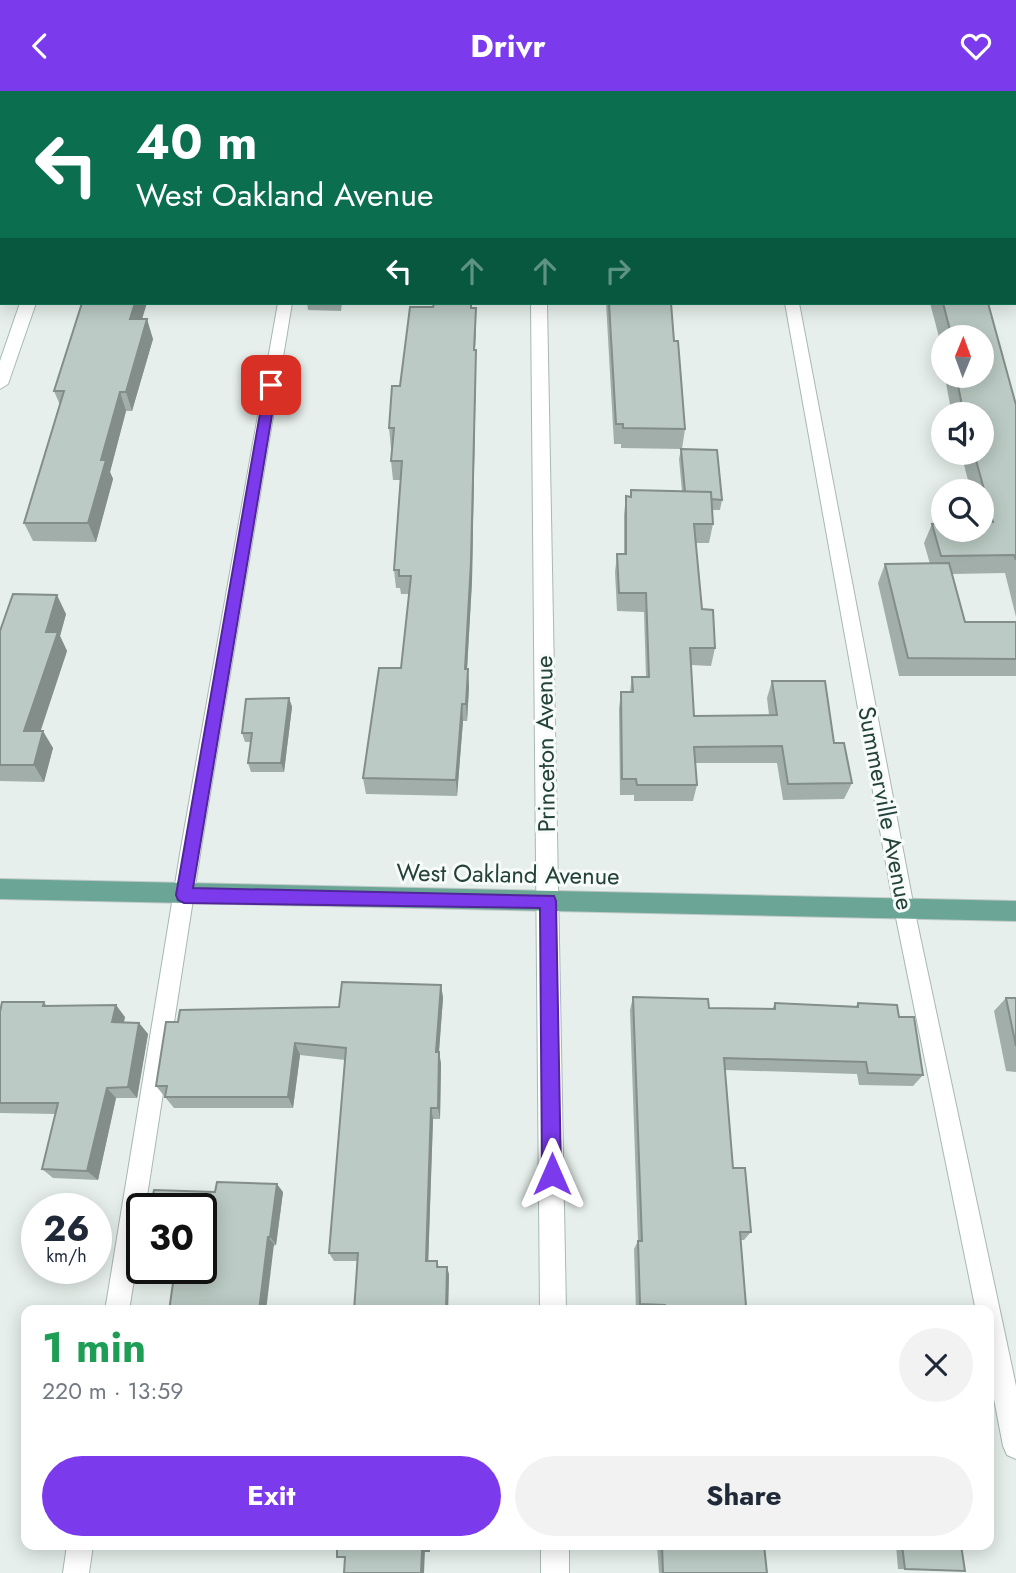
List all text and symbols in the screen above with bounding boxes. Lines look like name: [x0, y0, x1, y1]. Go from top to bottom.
text: Drivr: [470, 23, 546, 69]
icon: back: [21, 27, 59, 65]
icon: heart: [957, 27, 995, 65]
text: 40 m: [136, 107, 258, 177]
icon: left: [21, 119, 112, 210]
text: West Oakland Avenue: [136, 172, 434, 218]
icon: left: [380, 252, 418, 290]
icon: ahead: [453, 252, 491, 290]
icon: ahead: [526, 252, 564, 290]
icon: right: [599, 252, 637, 290]
north arrow: [931, 325, 994, 389]
map controls: [931, 325, 994, 542]
pin: [241, 355, 301, 415]
icon: arrive: [252, 366, 290, 404]
button: sound: [931, 402, 994, 465]
button: search: [931, 479, 994, 542]
street label: Princeton Avenue: [526, 655, 564, 833]
street label: Summerville Avenue: [849, 703, 923, 913]
street label: West Oakland Avenue: [396, 855, 620, 893]
position arrow: [515, 1137, 589, 1211]
speed limit sign: 30: [126, 1193, 217, 1284]
text: 26: [43, 1204, 90, 1254]
text: km/h: [46, 1243, 87, 1269]
text: 1 min: [42, 1317, 146, 1378]
button: close: [899, 1328, 973, 1402]
text: 220 m · 13:59: [42, 1374, 184, 1408]
button: Exit: [42, 1456, 501, 1536]
button: Share: [515, 1456, 973, 1536]

